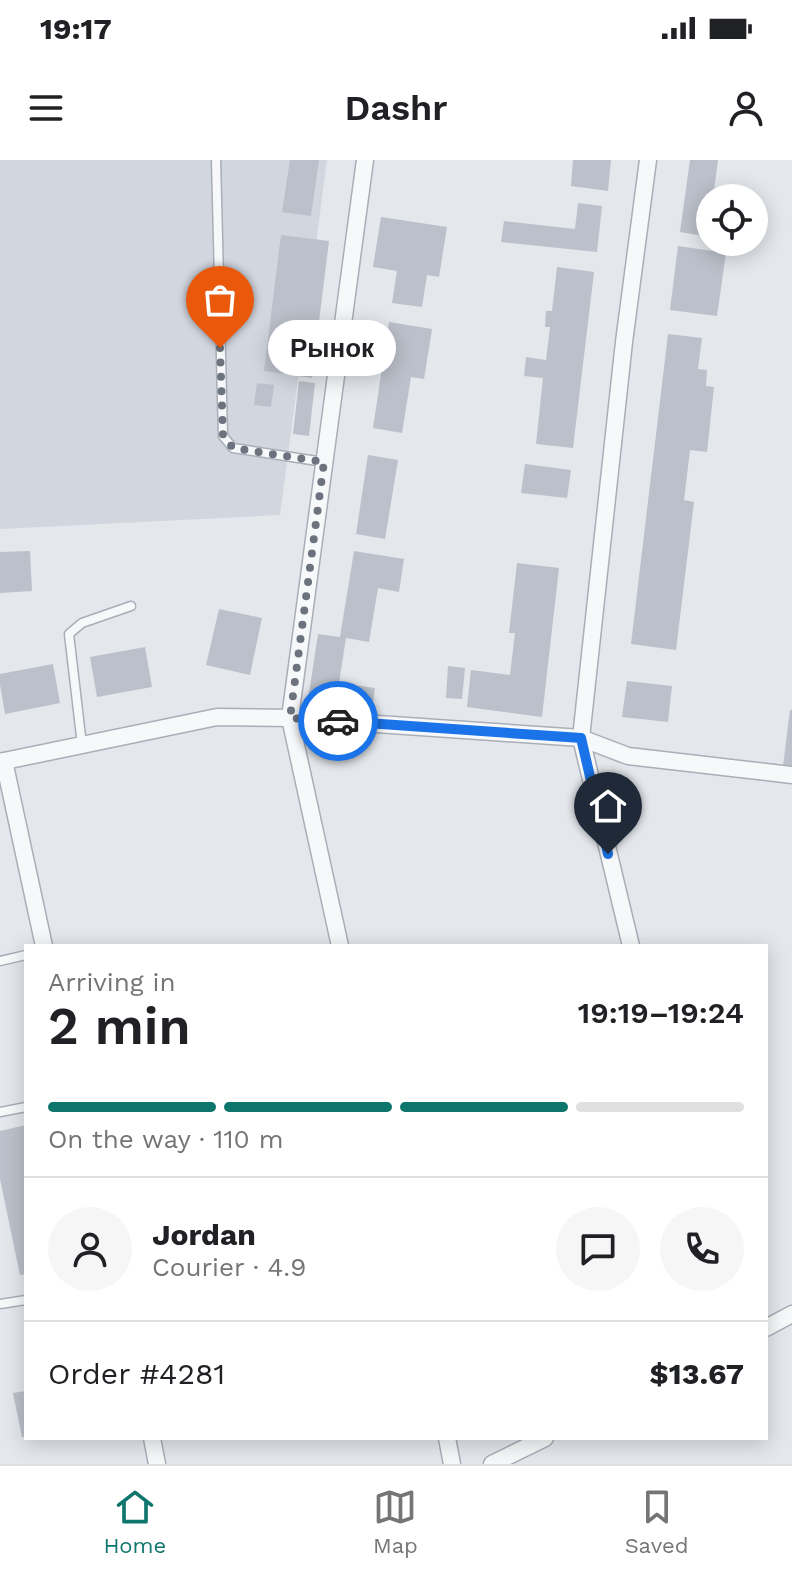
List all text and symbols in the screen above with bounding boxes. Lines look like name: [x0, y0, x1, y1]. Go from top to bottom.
text: 19:17: [40, 11, 112, 46]
icon: menu: [24, 86, 68, 130]
icon: person: [724, 86, 768, 130]
text: Dashr: [344, 87, 448, 129]
map controls: [696, 184, 768, 256]
button: locate: [696, 184, 768, 256]
pin: [186, 266, 254, 348]
icon: bag: [198, 278, 242, 322]
callout: Рынок: [268, 320, 396, 376]
text: Рынок: [290, 333, 374, 363]
courier: [298, 681, 378, 761]
icon: car: [316, 699, 360, 743]
pin: [574, 772, 642, 854]
icon: home: [586, 784, 630, 828]
text: Arriving in: [48, 967, 176, 997]
text: 19:19–19:24: [578, 995, 744, 1030]
text: 2 min: [48, 996, 191, 1057]
text: On the way · 110 m: [48, 1124, 283, 1154]
button: person: [48, 1207, 132, 1291]
button: chat: [556, 1207, 640, 1291]
button: phone: [660, 1207, 744, 1291]
text: Jordan: [152, 1217, 256, 1252]
text: Courier · 4.9: [152, 1252, 306, 1282]
text: Order #4281: [48, 1356, 225, 1391]
text: $13.67: [649, 1356, 744, 1391]
tab: Home: [103, 1485, 166, 1558]
tab: Map: [373, 1485, 418, 1558]
tab: Saved: [625, 1485, 689, 1558]

